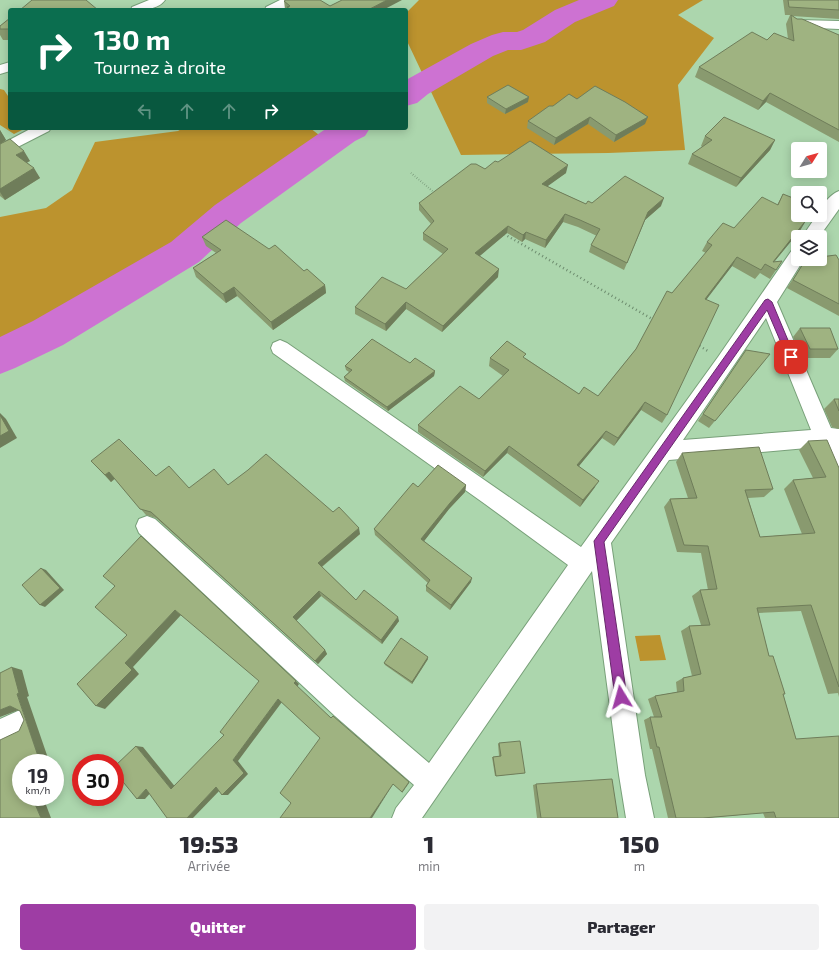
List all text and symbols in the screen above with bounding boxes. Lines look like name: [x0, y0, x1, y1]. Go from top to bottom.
text: 130 m: [94, 22, 170, 56]
icon: right: [28, 24, 80, 76]
text: Tournez à droite: [94, 56, 226, 78]
icon: left: [134, 100, 156, 122]
icon: ahead: [176, 100, 198, 122]
icon: ahead: [218, 100, 240, 122]
icon: right: [260, 100, 282, 122]
north arrow: [791, 142, 827, 178]
map controls: [791, 142, 827, 266]
button: search: [791, 186, 827, 222]
button: layers: [791, 230, 827, 266]
pin: [774, 340, 808, 374]
icon: arrive: [780, 346, 802, 368]
position arrow: [600, 676, 642, 718]
speed limit sign: 30: [72, 754, 124, 806]
text: 19: [28, 763, 48, 787]
text: km/h: [26, 784, 50, 796]
text: 19:53: [180, 829, 238, 858]
text: 1: [424, 829, 434, 858]
text: 150: [620, 829, 659, 858]
text: Arrivée: [188, 858, 230, 874]
text: min: [418, 858, 440, 874]
text: m: [634, 858, 645, 874]
button: Quitter: [20, 904, 416, 950]
button: Partager: [424, 904, 819, 950]

